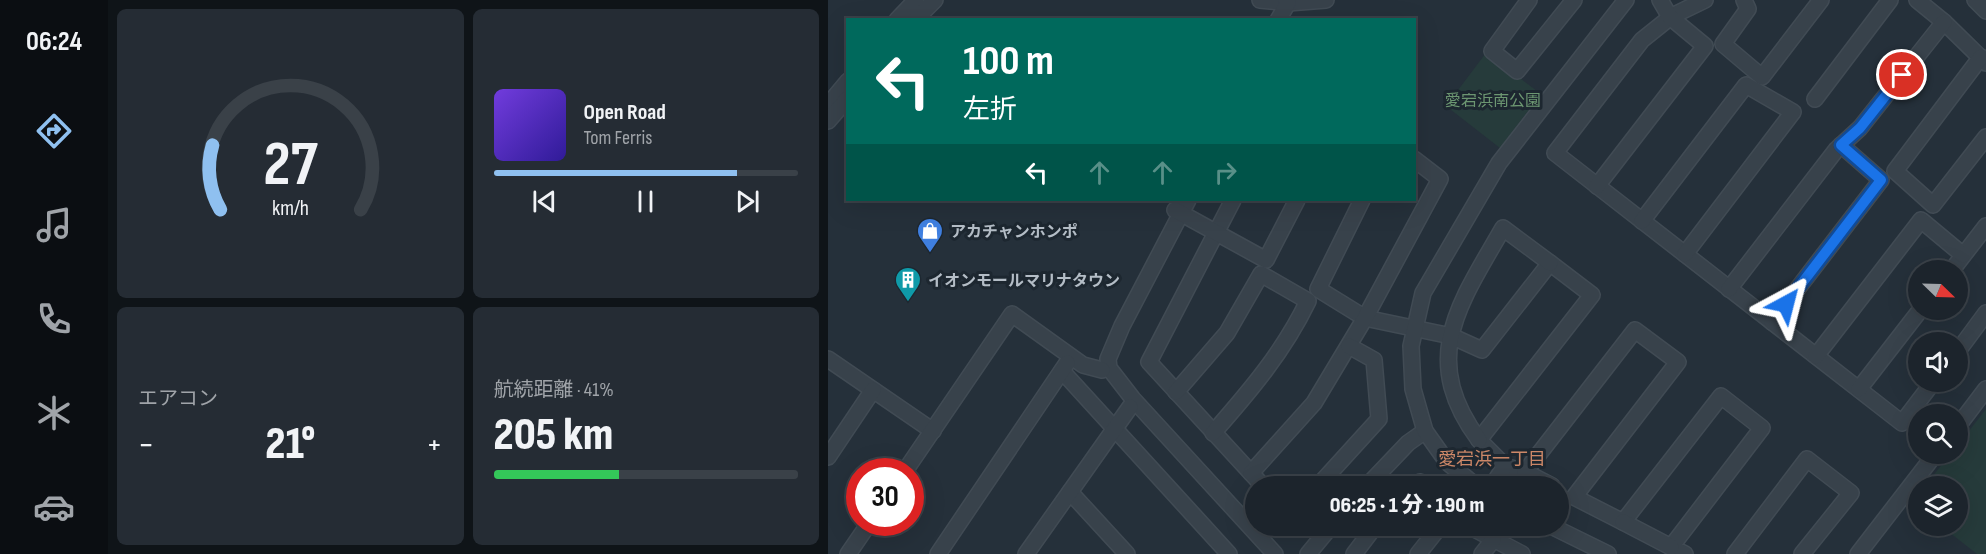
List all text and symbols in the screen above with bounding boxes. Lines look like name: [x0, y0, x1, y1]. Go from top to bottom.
text: 06:24: [26, 26, 82, 58]
text: 100 m: [963, 36, 1054, 87]
icon: left: [864, 42, 942, 120]
pin: [1876, 49, 1927, 100]
icon: arrive: [1885, 58, 1918, 91]
park label: 愛宕浜南公園: [1445, 92, 1541, 111]
text: 左折: [963, 94, 1017, 126]
text: Open Road: [584, 99, 666, 126]
icon: directions: [33, 110, 75, 152]
text: Tom Ferris: [584, 126, 652, 150]
text: 27: [263, 129, 318, 204]
icon: left: [1020, 156, 1053, 189]
icon: ahead: [1083, 156, 1116, 189]
icon: ahead: [1146, 156, 1179, 189]
icon: right: [1209, 156, 1242, 189]
icon: previous: [528, 185, 561, 218]
icon: pause: [629, 185, 662, 218]
icon: next: [731, 185, 764, 218]
text: km/h: [272, 197, 309, 222]
icon: music: [33, 204, 75, 246]
shop icon: アカチャンホンポ: [915, 216, 945, 254]
place label: アカチャンホンポ: [950, 223, 1078, 242]
north arrow: [1908, 260, 1968, 320]
map controls: [1908, 260, 1968, 536]
building icon: イオンモールマリナタウン: [893, 265, 923, 303]
place label: イオンモールマリナタウン: [928, 272, 1120, 291]
position arrow: [1754, 272, 1818, 336]
icon: phone: [33, 298, 75, 340]
button: sound: [1908, 332, 1968, 392]
text: 航続距離 · 41%: [494, 378, 614, 402]
text: エアコン: [138, 387, 218, 411]
icon: climate: [33, 392, 75, 434]
button: search: [1908, 404, 1968, 464]
text: 205 km: [494, 408, 613, 463]
text: 21°: [265, 417, 315, 472]
text: −: [138, 425, 154, 465]
text: +: [426, 425, 443, 465]
district label: 愛宕浜一丁目: [1438, 449, 1546, 470]
speed limit sign: 30: [846, 458, 924, 536]
button: layers: [1908, 476, 1968, 536]
icon: car: [33, 486, 75, 528]
text: 06:25 · 1 分 · 190 m: [1330, 492, 1484, 519]

